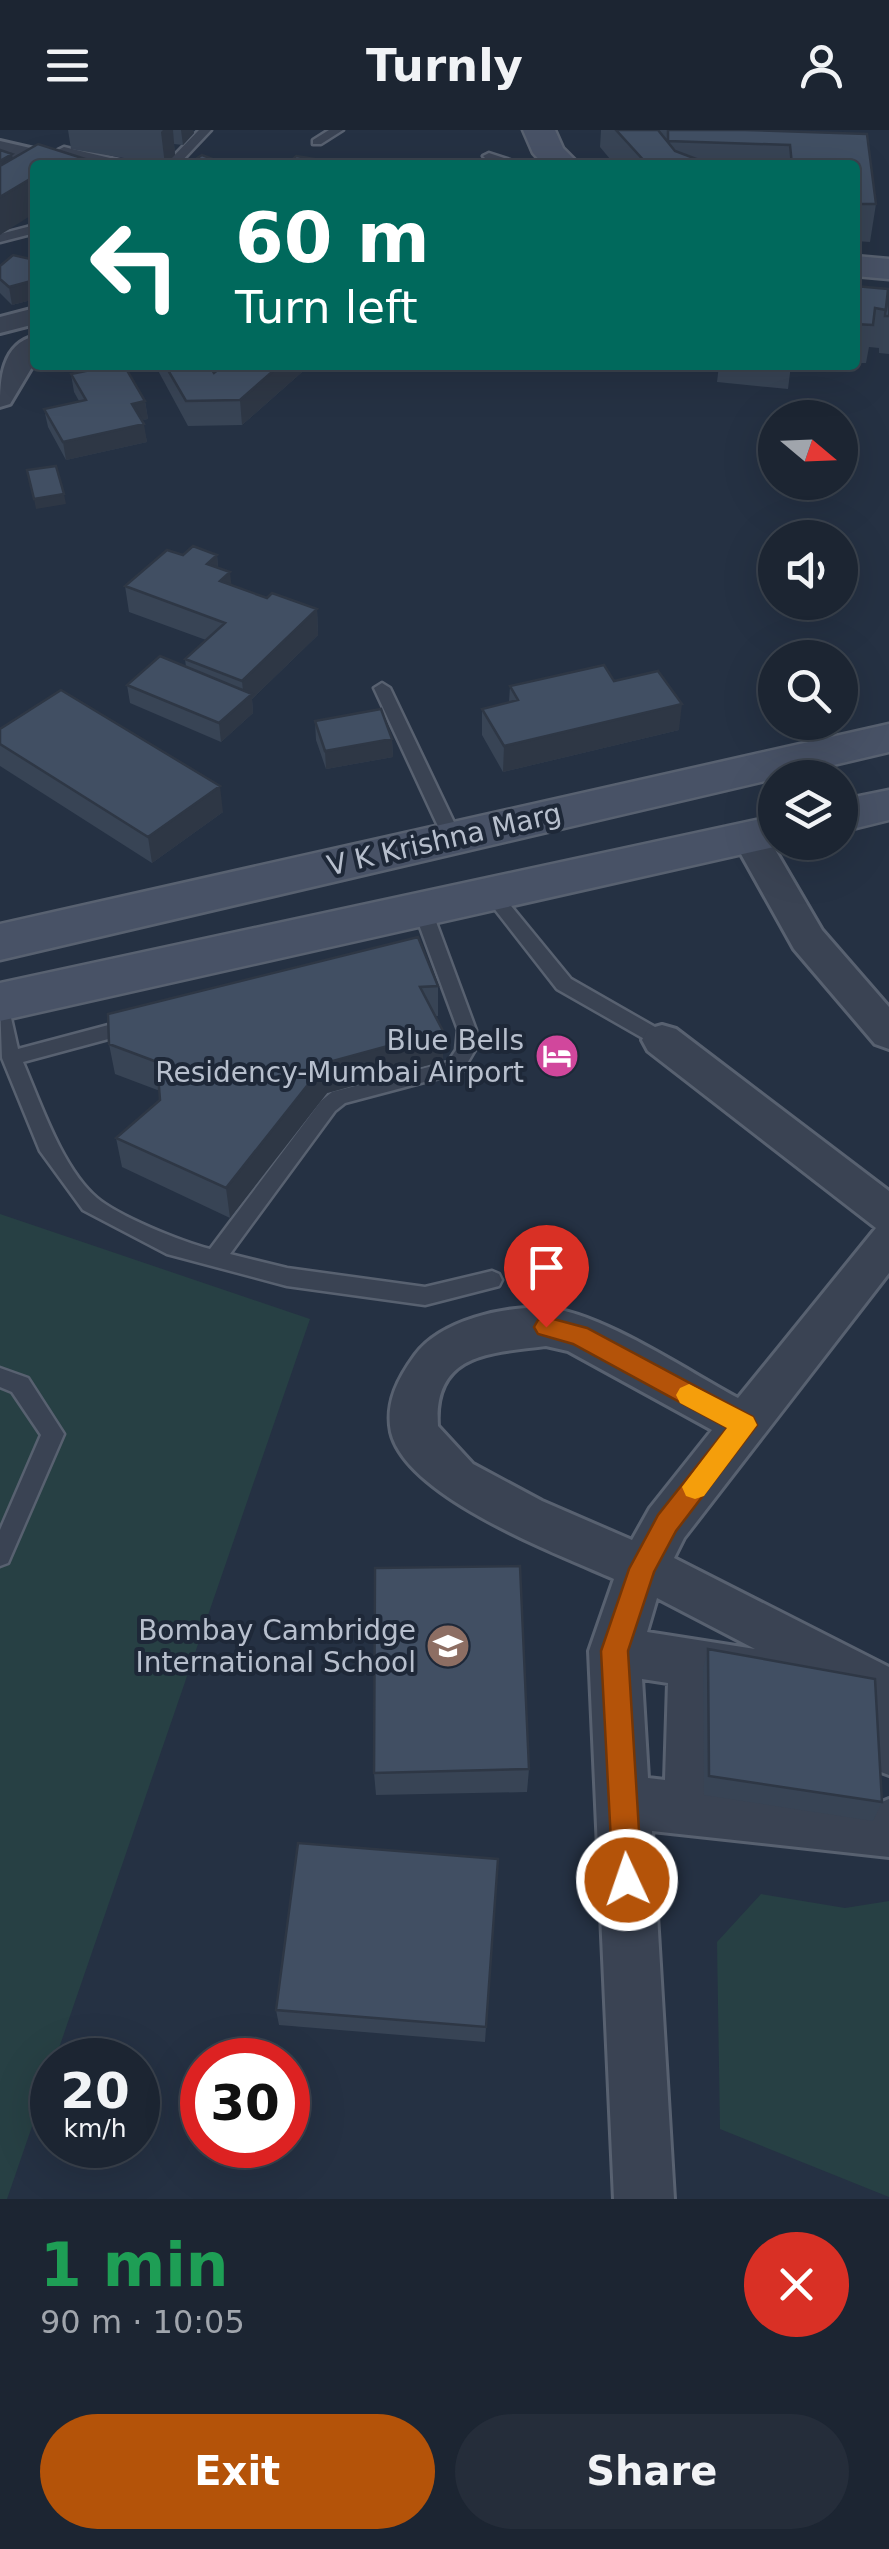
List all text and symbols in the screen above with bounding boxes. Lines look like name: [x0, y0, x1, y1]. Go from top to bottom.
icon: menu: [40, 38, 95, 93]
icon: person: [794, 38, 849, 93]
text: Turnly: [366, 39, 523, 92]
text: 60 m: [235, 197, 430, 279]
icon: left: [70, 200, 200, 330]
text: Turn left: [235, 281, 418, 334]
north arrow: [758, 400, 858, 500]
map controls: [758, 400, 858, 860]
button: sound: [758, 520, 858, 620]
button: search: [758, 640, 858, 740]
button: layers: [758, 760, 858, 860]
street label: V K Krishna Marg: [324, 797, 564, 882]
place label: Blue Bells Residency-Mumbai Airport: [155, 1024, 524, 1089]
hotel icon: Blue Bells Residency-Mumbai Airport: [534, 1033, 580, 1079]
pin: [504, 1225, 589, 1328]
icon: arrive: [519, 1240, 574, 1295]
place label: Bombay Cambridge International School: [135, 1614, 416, 1679]
school or university icon: Bombay Cambridge International School: [425, 1623, 471, 1669]
position arrow: [575, 1828, 679, 1932]
speed limit sign: 30: [180, 2038, 310, 2168]
text: 20: [60, 2062, 130, 2120]
text: km/h: [63, 2114, 127, 2143]
text: 1 min: [40, 2230, 228, 2300]
button: close: [744, 2232, 849, 2337]
text: 90 m · 10:05: [40, 2303, 245, 2341]
button: Exit: [40, 2414, 435, 2529]
button: Share: [455, 2414, 849, 2529]

